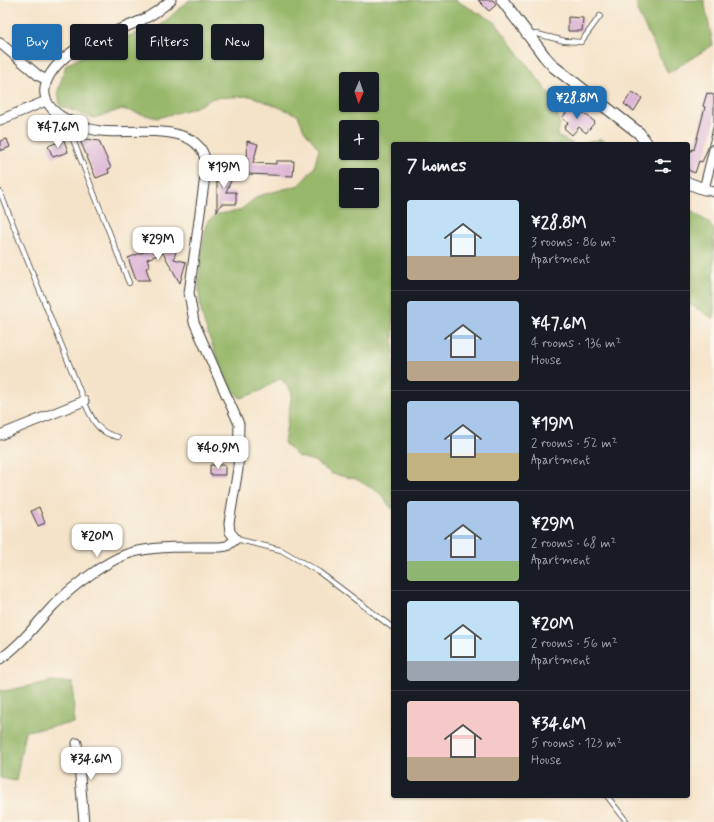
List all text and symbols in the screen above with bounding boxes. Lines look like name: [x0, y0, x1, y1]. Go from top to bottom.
chip: Buy: [12, 24, 62, 60]
chip: Rent: [70, 24, 128, 60]
chip: Filters: [136, 24, 203, 60]
chip: New: [211, 24, 264, 60]
north arrow: [339, 72, 379, 112]
map controls: [339, 72, 379, 208]
pin: ¥28.8M: [544, 86, 610, 120]
text: ¥28.8M: [556, 90, 598, 107]
pin: ¥47.6M: [25, 115, 91, 149]
text: ¥47.6M: [37, 119, 79, 136]
button: +: [339, 120, 379, 160]
pin: ¥19M: [200, 155, 248, 189]
text: 7 homes: [407, 155, 466, 177]
icon: filters: [652, 155, 674, 177]
text: ¥19M: [208, 159, 240, 176]
button: −: [339, 168, 379, 208]
text: ¥28.8M: [531, 212, 587, 234]
icon: home: [439, 216, 487, 264]
pin: ¥29M: [134, 227, 182, 261]
text: ¥29M: [141, 231, 175, 248]
text: 3 rooms · 86 m²: [531, 234, 617, 251]
text: Apartment: [531, 251, 590, 268]
text: ¥47.6M: [531, 313, 586, 335]
icon: home: [439, 317, 487, 365]
text: 4 rooms · 136 m²: [531, 335, 621, 352]
text: House: [531, 352, 562, 369]
text: ¥19M: [531, 413, 573, 435]
icon: home: [439, 417, 487, 465]
text: 2 rooms · 52 m²: [531, 435, 617, 452]
pin: ¥40.9M: [185, 436, 251, 470]
text: ¥40.9M: [197, 440, 240, 457]
text: Apartment: [531, 452, 590, 469]
text: ¥29M: [531, 513, 574, 535]
icon: home: [439, 517, 487, 565]
pin: ¥20M: [73, 524, 121, 558]
text: ¥20M: [81, 528, 113, 545]
text: 2 rooms · 68 m²: [531, 535, 616, 552]
text: Apartment: [531, 552, 590, 569]
text: ¥20M: [531, 613, 574, 635]
icon: home: [439, 617, 487, 665]
text: 2 rooms · 56 m²: [531, 635, 618, 652]
text: Apartment: [531, 652, 590, 669]
text: ¥34.6M: [531, 713, 586, 735]
icon: home: [439, 717, 487, 765]
text: 5 rooms · 123 m²: [531, 735, 622, 752]
pin: ¥34.6M: [58, 747, 124, 781]
text: ¥34.6M: [70, 751, 112, 768]
text: House: [531, 752, 562, 769]

